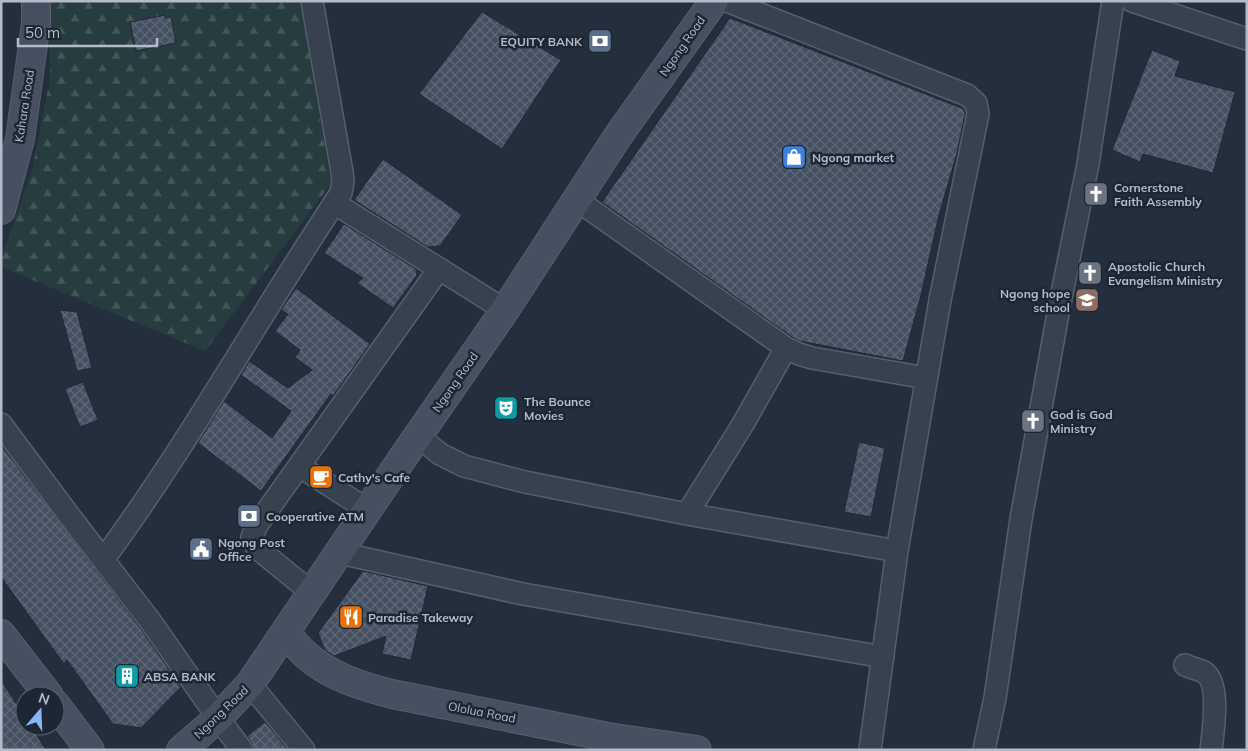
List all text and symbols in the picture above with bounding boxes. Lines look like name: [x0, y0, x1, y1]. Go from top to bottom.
street label: Ngong Road: [656, 13, 708, 79]
scale bar: [18, 15, 156, 47]
text: 50 m: [25, 23, 60, 42]
bank icon: EQUITY BANK: [587, 28, 613, 54]
place label: EQUITY BANK: [500, 34, 583, 49]
street label: Kahara Road: [11, 69, 37, 143]
shop icon: Ngong market: [781, 144, 807, 170]
place label: Ngong market: [812, 150, 895, 165]
place label: Cornerstone Faith Assembly: [1114, 180, 1202, 209]
church icon: Cornerstone Faith Assembly: [1083, 181, 1109, 207]
place label: Apostolic Church Evangelism Ministry: [1108, 259, 1223, 288]
church icon: Apostolic Church Evangelism Ministry: [1077, 260, 1103, 286]
place label: Ngong hope school: [1000, 286, 1070, 315]
school or university icon: Ngong hope school: [1074, 287, 1100, 313]
street label: Ngong Road: [429, 349, 481, 415]
place label: The Bounce Movies: [524, 394, 591, 423]
theatre icon: The Bounce Movies: [493, 395, 519, 421]
place label: God is God Ministry: [1050, 407, 1113, 436]
church icon: God is God Ministry: [1020, 408, 1046, 434]
cafe icon: Cathy's Cafe: [308, 464, 334, 490]
place label: Cathy's Cafe: [338, 470, 411, 485]
bank icon: Cooperative ATM: [236, 503, 262, 529]
place label: Cooperative ATM: [266, 509, 364, 524]
place label: Ngong Post Office: [218, 535, 285, 564]
public building icon: Ngong Post Office: [188, 536, 214, 562]
restaurant icon: Paradise Takeway: [338, 604, 364, 630]
place label: Paradise Takeway: [368, 610, 473, 625]
building icon: ABSA BANK: [114, 663, 140, 689]
place label: ABSA BANK: [144, 669, 217, 684]
street label: Ngong Road: [191, 682, 251, 742]
north arrow: [15, 686, 65, 736]
text: N: [36, 688, 52, 709]
street label: Ololua Road: [447, 698, 517, 726]

